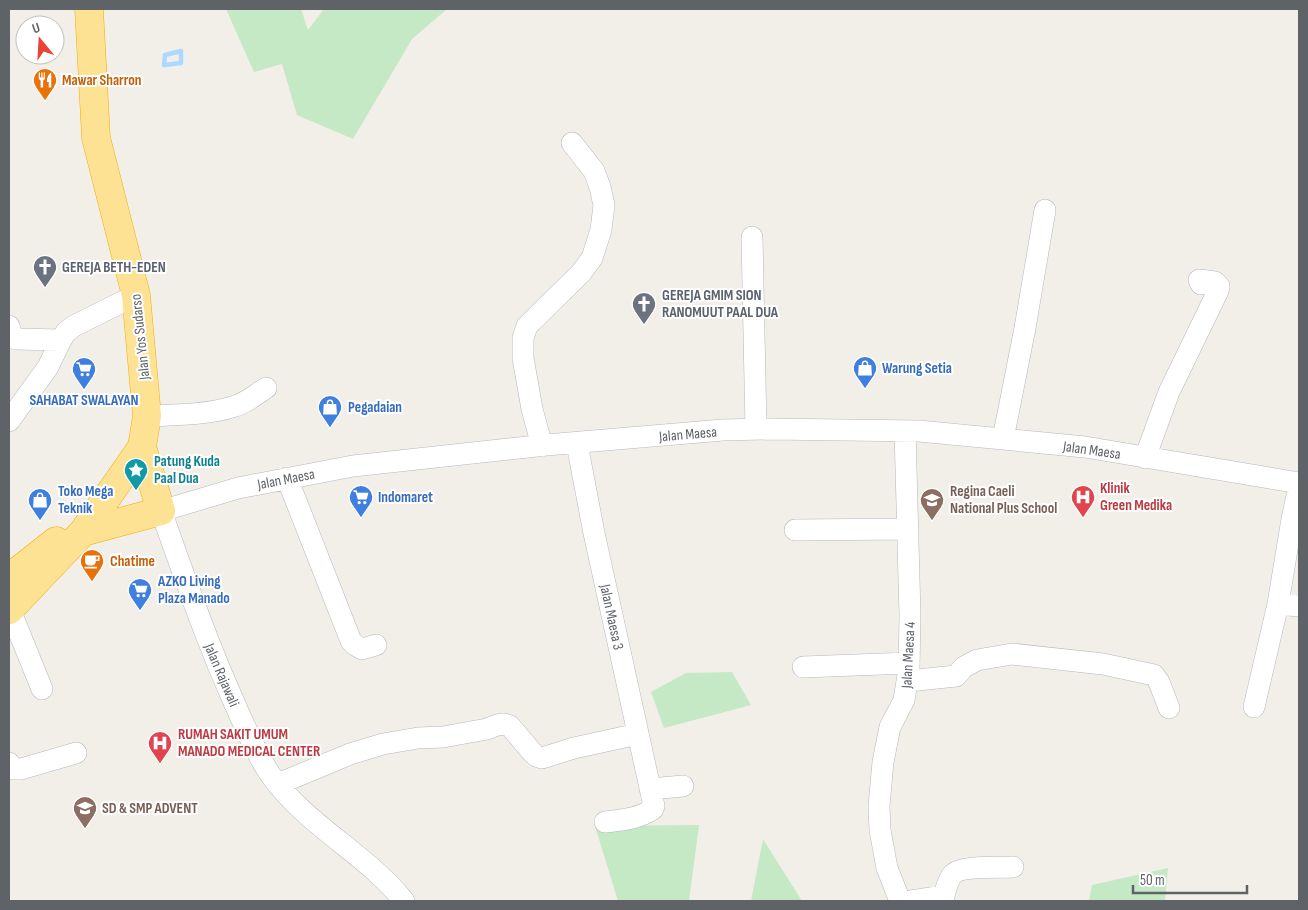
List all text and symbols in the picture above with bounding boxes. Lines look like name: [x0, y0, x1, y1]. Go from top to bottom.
north arrow: [15, 15, 65, 65]
text: U: [30, 19, 42, 37]
restaurant icon: Mawar Sharron: [32, 67, 58, 101]
place label: Mawar Sharron: [62, 71, 141, 90]
church icon: GEREJA BETH-EDEN: [32, 254, 58, 288]
place label: GEREJA BETH-EDEN: [62, 258, 166, 277]
place label: GEREJA GMIM SION RANOMUUT PAAL DUA: [662, 286, 779, 322]
church icon: GEREJA GMIM SION RANOMUUT PAAL DUA: [631, 291, 657, 325]
street label: Jalan Yos Sudarso: [127, 293, 155, 382]
shop icon: Warung Setia: [852, 355, 878, 389]
supermarket icon: SAHABAT SWALAYAN: [71, 356, 97, 390]
place label: Warung Setia: [882, 359, 952, 378]
place label: SAHABAT SWALAYAN: [29, 391, 139, 410]
shop icon: Pegadaian: [317, 394, 343, 428]
place label: Pegadaian: [348, 398, 402, 417]
street label: Jalan Maesa: [657, 422, 718, 447]
street label: Jalan Maesa: [1061, 437, 1122, 464]
place label: Patung Kuda Paal Dua: [154, 452, 220, 488]
place icon: Patung Kuda Paal Dua: [123, 457, 149, 491]
street label: Jalan Maesa: [255, 465, 317, 495]
place label: Klinik Green Medika: [1100, 479, 1172, 515]
place label: Toko Mega Teknik: [58, 482, 113, 518]
place label: Regina Caeli National Plus School: [950, 482, 1057, 518]
supermarket icon: Indomaret: [348, 484, 374, 518]
hospital icon: Klinik Green Medika: [1070, 484, 1096, 518]
shop icon: Toko Mega Teknik: [27, 487, 53, 521]
school or university icon: Regina Caeli National Plus School: [919, 487, 945, 521]
place label: Indomaret: [378, 488, 433, 507]
cafe icon: Chatime: [79, 548, 105, 582]
place label: Chatime: [110, 552, 155, 571]
place label: AZKO Living Plaza Manado: [157, 572, 230, 608]
supermarket icon: AZKO Living Plaza Manado: [127, 577, 153, 611]
street label: Jalan Maesa 3: [595, 582, 628, 652]
street label: Jalan Maesa 4: [897, 621, 920, 690]
street label: Jalan Rajawali: [199, 640, 243, 710]
place label: RUMAH SAKIT UMUM MANADO MEDICAL CENTER: [178, 725, 321, 761]
hospital icon: RUMAH SAKIT UMUM MANADO MEDICAL CENTER: [147, 730, 173, 764]
school or university icon: SD & SMP ADVENT: [72, 795, 98, 829]
place label: SD & SMP ADVENT: [102, 799, 198, 818]
scale bar: [1133, 862, 1247, 894]
text: 50 m: [1140, 871, 1165, 890]

